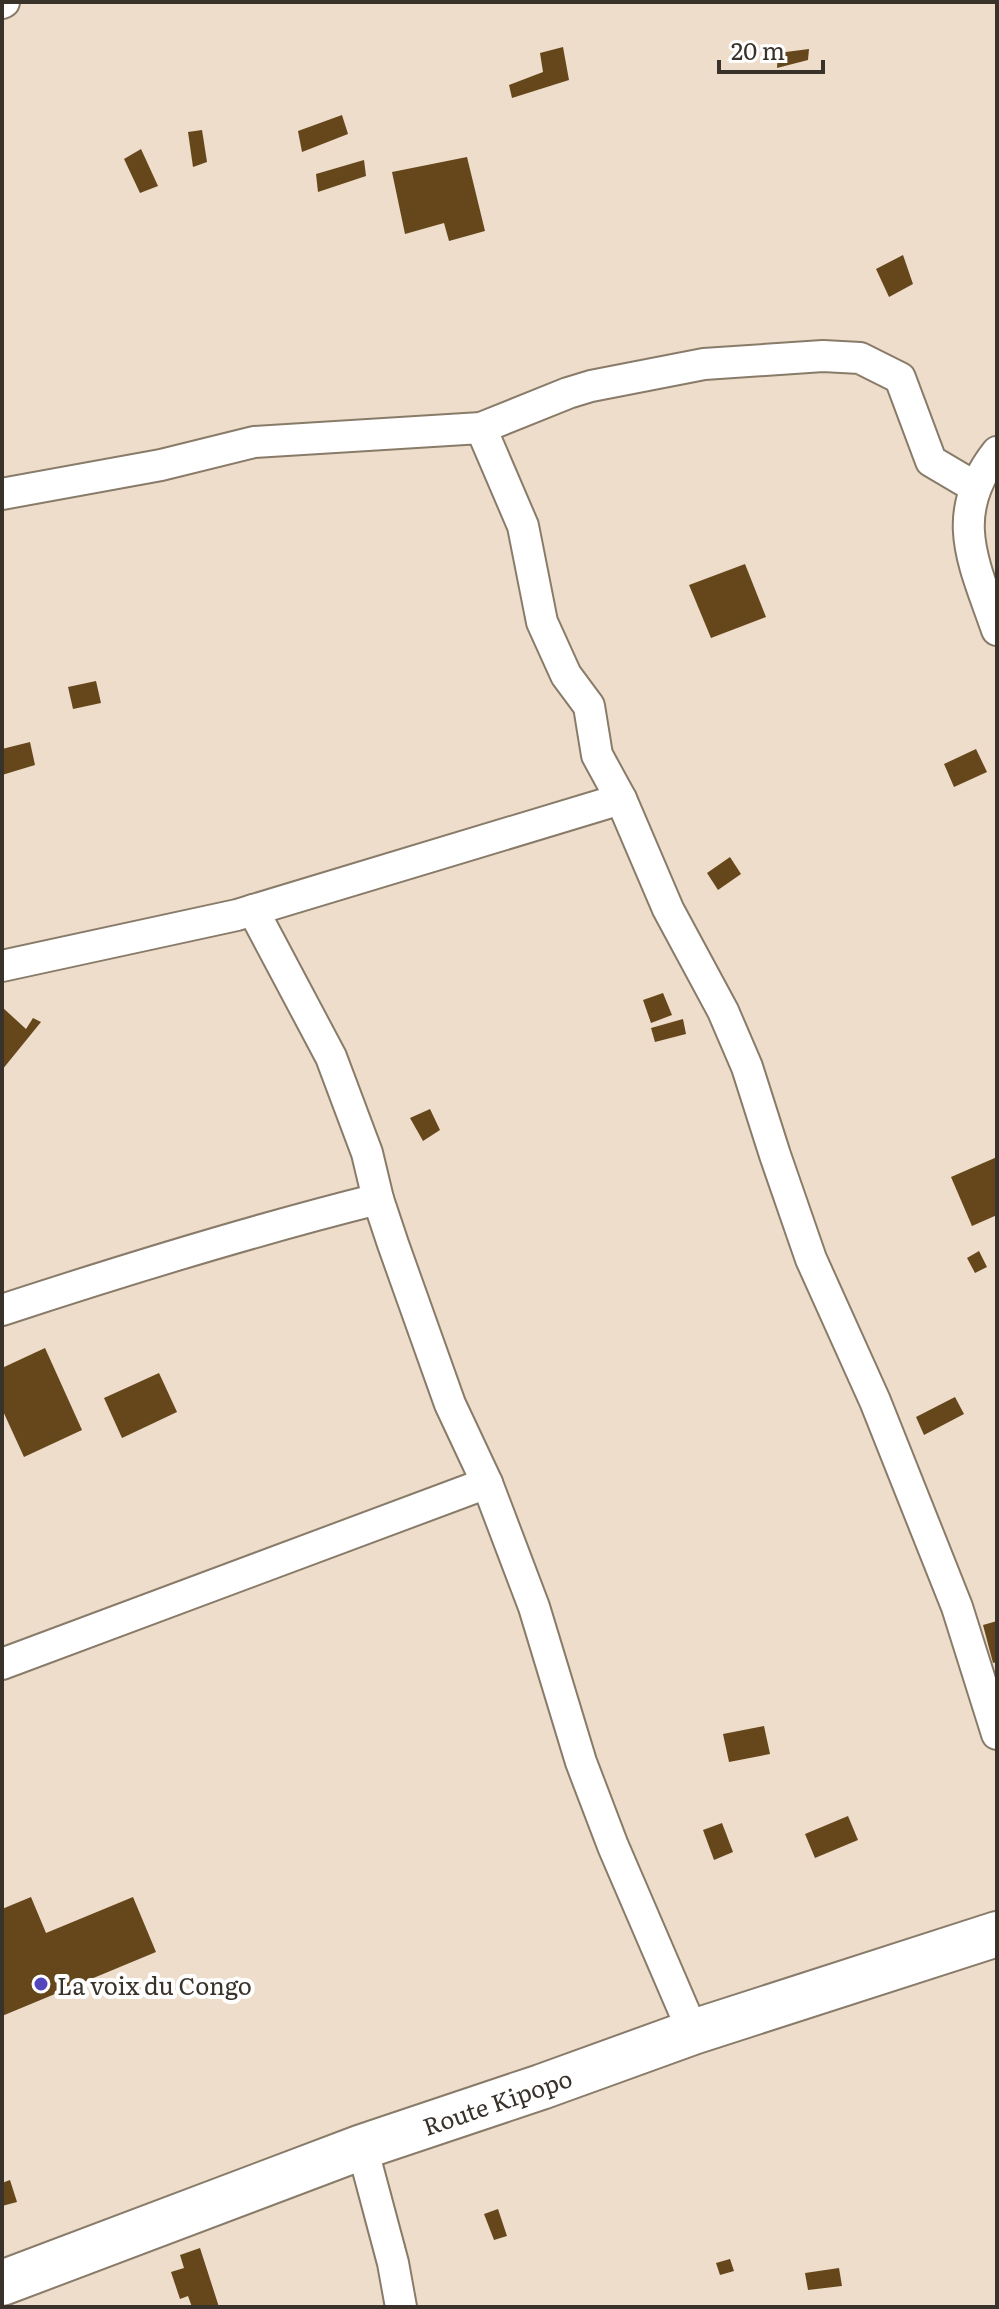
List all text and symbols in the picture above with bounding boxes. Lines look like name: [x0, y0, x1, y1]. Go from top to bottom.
scale bar: [719, 24, 823, 74]
text: 20 m: [731, 32, 785, 67]
place label: La voix du Congo: [57, 1967, 252, 2002]
marker: La voix du Congo: [32, 1975, 50, 1993]
street label: Route Kipopo: [418, 2059, 576, 2143]

